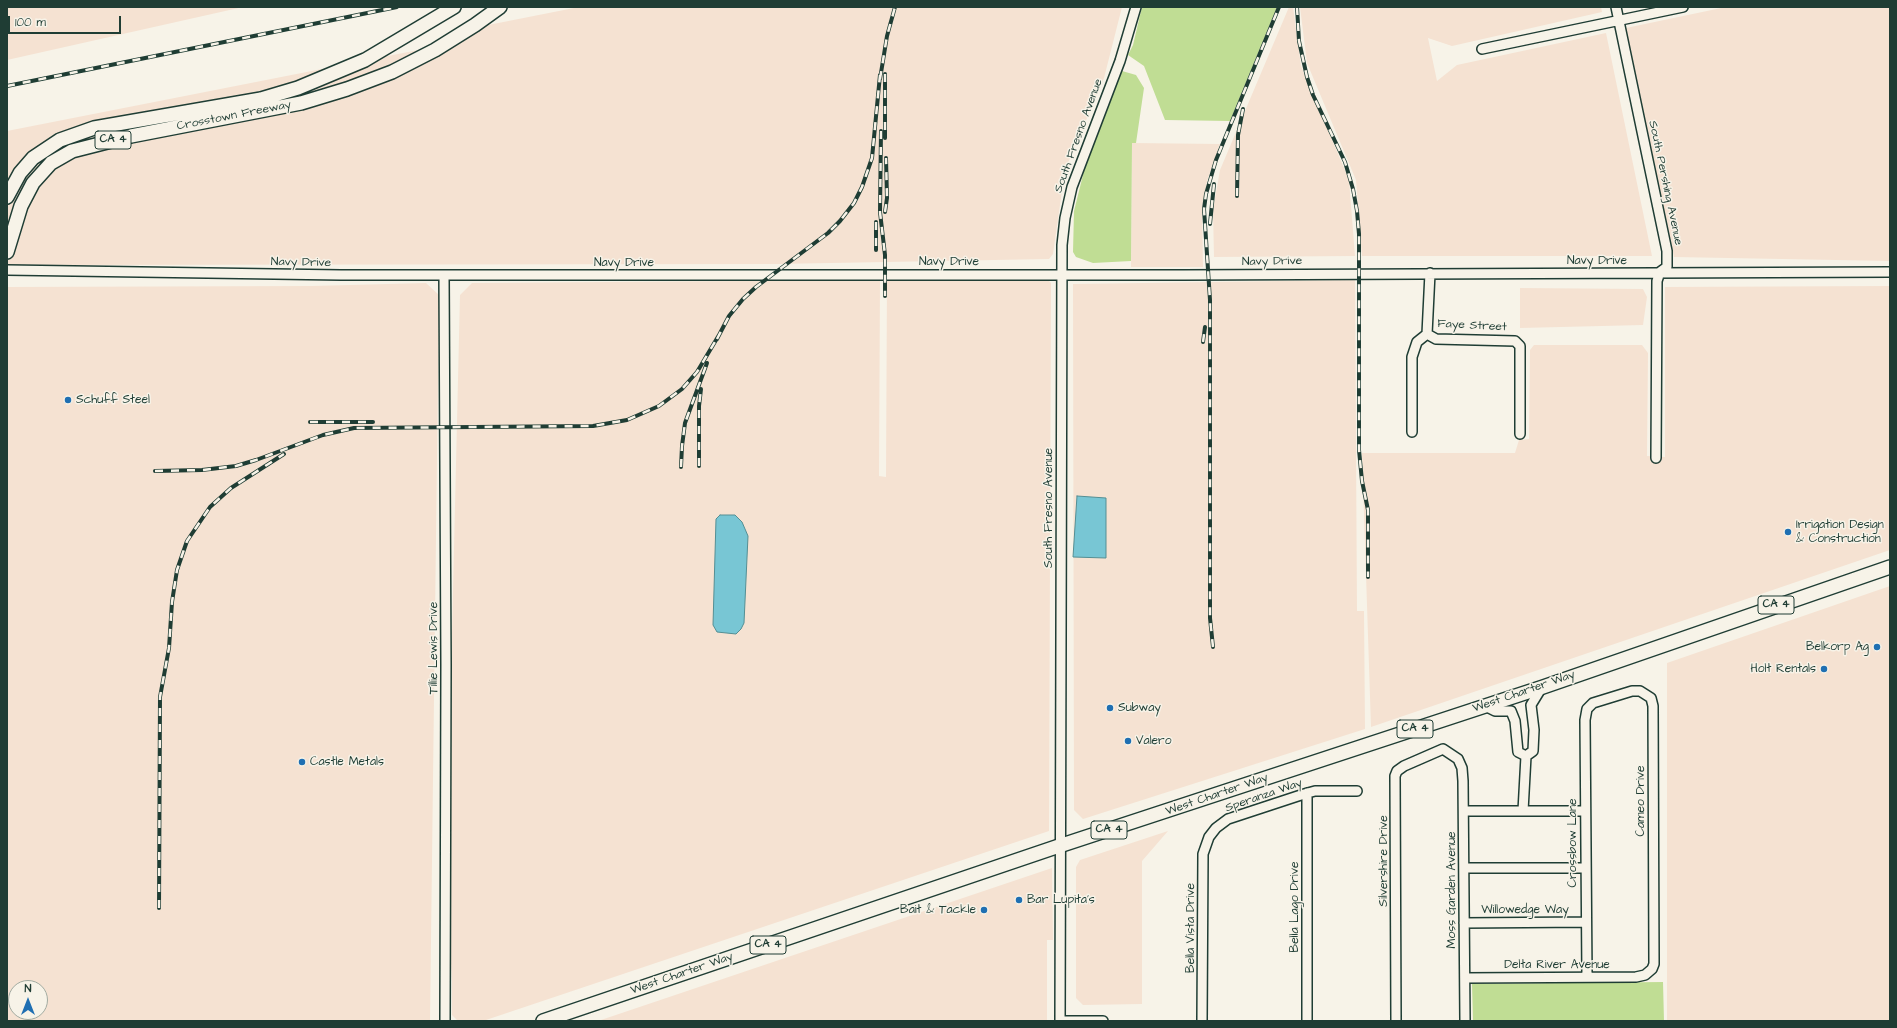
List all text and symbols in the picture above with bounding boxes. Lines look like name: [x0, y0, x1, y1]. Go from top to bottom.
scale bar: [10, 8, 123, 34]
text: 100 m: [15, 14, 46, 31]
street label: South Fresno Avenue: [1052, 77, 1106, 195]
street label: Crosstown Freeway: [176, 98, 292, 134]
street label: South Pershing Avenue: [1645, 120, 1685, 246]
road number: CA 4: [95, 131, 131, 149]
street label: Navy Drive: [1242, 254, 1302, 270]
street label: Navy Drive: [1567, 254, 1627, 268]
street label: Navy Drive: [271, 255, 331, 271]
street label: Navy Drive: [919, 255, 979, 269]
street label: Navy Drive: [594, 256, 654, 270]
street label: Faye Street: [1437, 317, 1507, 335]
place label: Schuff Steel: [76, 393, 150, 407]
marker: Schuff Steel: [63, 395, 73, 405]
street label: South Fresno Avenue: [1042, 448, 1056, 568]
place label: Irrigation Design & Construction: [1796, 518, 1884, 546]
marker: Irrigation Design & Construction: [1783, 527, 1793, 537]
road number: CA 4: [1758, 596, 1794, 614]
street label: Tillie Lewis Drive: [427, 602, 441, 694]
place label: Belkorp Ag: [1806, 640, 1869, 654]
marker: Belkorp Ag: [1872, 642, 1882, 652]
place label: Holt Rentals: [1751, 662, 1816, 676]
marker: Holt Rentals: [1819, 664, 1829, 674]
street label: West Charter Way: [1471, 668, 1577, 716]
place label: Subway: [1118, 701, 1161, 715]
marker: Subway: [1105, 703, 1115, 713]
road number: CA 4: [1397, 720, 1433, 738]
place label: Valero: [1136, 734, 1171, 748]
marker: Valero: [1123, 736, 1133, 746]
place label: Castle Metals: [310, 755, 384, 769]
marker: Castle Metals: [297, 757, 307, 767]
street label: Cameo Drive: [1634, 766, 1648, 836]
street label: West Charter Way: [1164, 771, 1270, 819]
street label: Speranza Way: [1224, 776, 1304, 816]
street label: Crossbow Lane: [1566, 799, 1580, 887]
street label: Silvershire Drive: [1377, 815, 1391, 907]
road number: CA 4: [1091, 821, 1127, 839]
street label: Moss Garden Avenue: [1445, 832, 1459, 948]
street label: Bella Lago Drive: [1288, 862, 1302, 952]
street label: Bella Vista Drive: [1184, 883, 1198, 973]
place label: Bar Lupita's: [1027, 893, 1095, 907]
marker: Bar Lupita's: [1014, 895, 1024, 905]
place label: Bait & Tackle: [900, 903, 976, 917]
street label: Willowedge Way: [1481, 903, 1569, 917]
marker: Bait & Tackle: [979, 905, 989, 915]
road number: CA 4: [750, 936, 786, 954]
street label: West Charter Way: [629, 950, 735, 998]
street label: Delta River Avenue: [1504, 958, 1610, 972]
north arrow: [8, 980, 48, 1020]
text: N: [25, 981, 31, 996]

